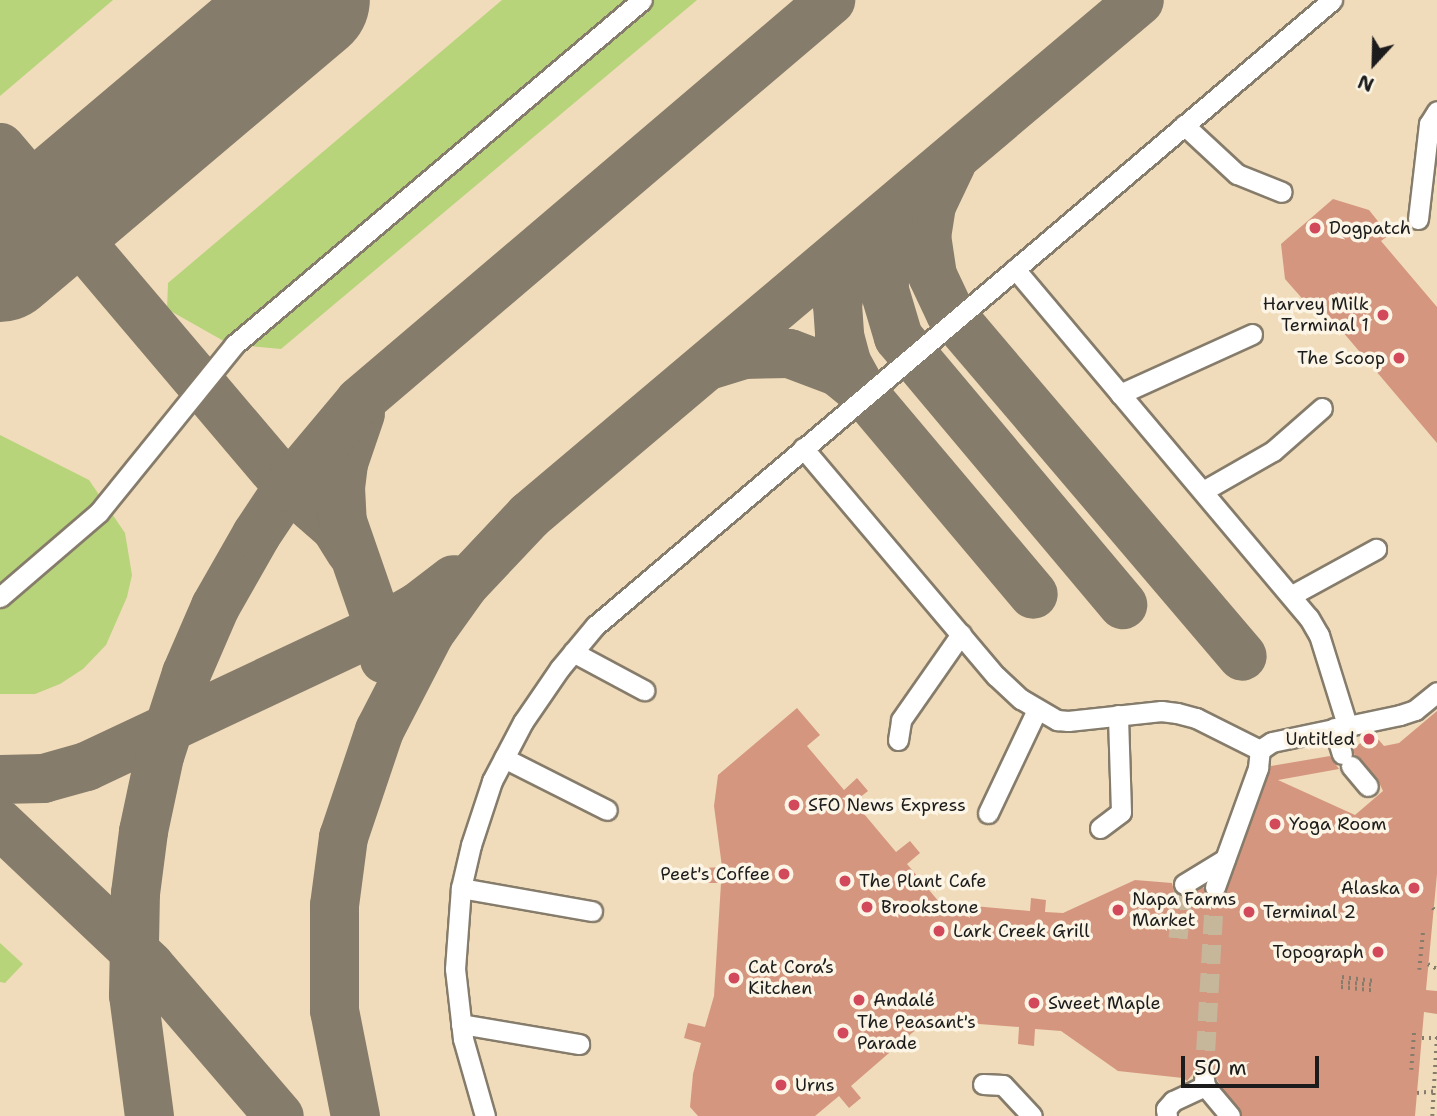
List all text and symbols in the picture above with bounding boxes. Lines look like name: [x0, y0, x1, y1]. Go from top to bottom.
north arrow: [1339, 28, 1409, 98]
text: N: [1354, 69, 1378, 97]
place label: Dogpatch: [1329, 217, 1411, 239]
marker: Dogpatch: [1307, 220, 1323, 236]
place label: Harvey Milk Terminal 1: [1263, 294, 1369, 336]
marker: Harvey Milk Terminal 1: [1375, 307, 1391, 323]
place label: The Scoop: [1297, 347, 1385, 369]
marker: The Scoop: [1391, 350, 1407, 366]
place label: Untitled: [1285, 728, 1355, 750]
marker: Untitled: [1361, 731, 1377, 747]
place label: SFO News Express: [808, 794, 966, 816]
marker: SFO News Express: [786, 797, 802, 813]
place label: Yoga Room: [1289, 813, 1387, 835]
marker: Yoga Room: [1267, 816, 1283, 832]
place label: Peet's Coffee: [660, 863, 770, 885]
marker: Peet's Coffee: [776, 866, 792, 882]
place label: The Plant Cafe: [859, 870, 987, 892]
marker: The Plant Cafe: [837, 873, 853, 889]
place label: Alaska: [1341, 877, 1400, 899]
marker: Alaska: [1406, 880, 1422, 896]
place label: Napa Farms Market: [1132, 889, 1236, 932]
place label: Brookstone: [881, 896, 979, 918]
marker: Brookstone: [859, 899, 875, 915]
place label: Terminal 2: [1263, 901, 1356, 923]
marker: Napa Farms Market: [1110, 902, 1126, 918]
marker: Terminal 2: [1241, 904, 1257, 920]
place label: Lark Creek Grill: [953, 920, 1090, 942]
marker: Lark Creek Grill: [931, 923, 947, 939]
place label: Topograph: [1272, 941, 1364, 963]
marker: Topograph: [1370, 944, 1386, 960]
place label: Cat Cora’s Kitchen: [748, 957, 834, 1000]
marker: Cat Cora’s Kitchen: [726, 970, 742, 986]
place label: Andalé: [873, 989, 935, 1011]
marker: Andalé: [851, 992, 867, 1008]
place label: Sweet Maple: [1048, 992, 1161, 1014]
marker: Sweet Maple: [1026, 995, 1042, 1011]
place label: The Peasant's Parade: [857, 1012, 976, 1054]
marker: The Peasant's Parade: [835, 1025, 851, 1041]
scale bar: [1185, 1042, 1323, 1086]
text: 50 m: [1194, 1054, 1247, 1082]
place label: Urns: [795, 1074, 835, 1096]
marker: Urns: [773, 1077, 789, 1093]

